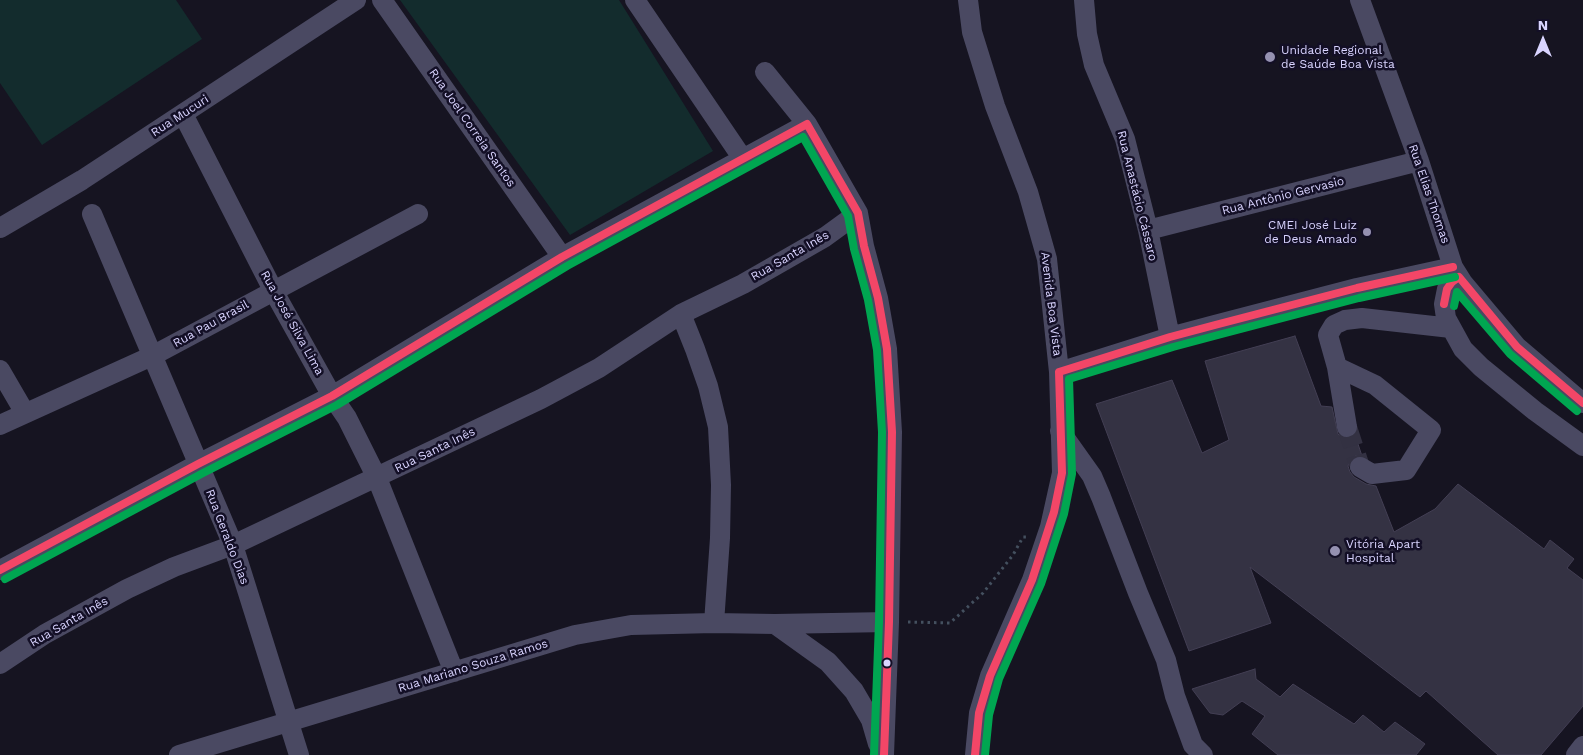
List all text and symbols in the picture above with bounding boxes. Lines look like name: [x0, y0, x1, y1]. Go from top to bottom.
north arrow: [1518, 15, 1568, 65]
text: N: [1538, 17, 1548, 33]
place label: Unidade Regional de Saúde Boa Vista: [1281, 43, 1395, 71]
marker: Unidade Regional de Saúde Boa Vista: [1263, 50, 1277, 64]
street label: Rua Joel Correia Santos: [426, 66, 518, 190]
street label: Rua Mucuri: [148, 92, 212, 140]
street label: Rua Anastácio Cássaro: [1114, 129, 1160, 263]
street label: Rua Elias Thomas: [1405, 142, 1453, 246]
street label: Rua Antônio Gervasio: [1220, 174, 1346, 218]
place label: CMEI José Luiz de Deus Amado: [1264, 218, 1357, 246]
marker: CMEI José Luiz de Deus Amado: [1361, 226, 1373, 238]
street label: Rua Santa Inês: [748, 228, 832, 284]
street label: Avenida Boa Vista: [1037, 251, 1065, 357]
street label: Rua José Silva Lima: [257, 268, 327, 378]
street label: Rua Pau Brasil: [171, 297, 251, 351]
street label: Rua Santa Inês: [392, 424, 478, 476]
street label: Rua Geraldo Dias: [202, 487, 252, 587]
place label: Vitória Apart Hospital: [1346, 537, 1420, 565]
marker: Vitória Apart Hospital: [1328, 544, 1342, 558]
street label: Rua Santa Inês: [27, 594, 111, 650]
street label: Rua Mariano Souza Ramos: [396, 636, 550, 696]
unlabelled marker: [882, 658, 892, 668]

